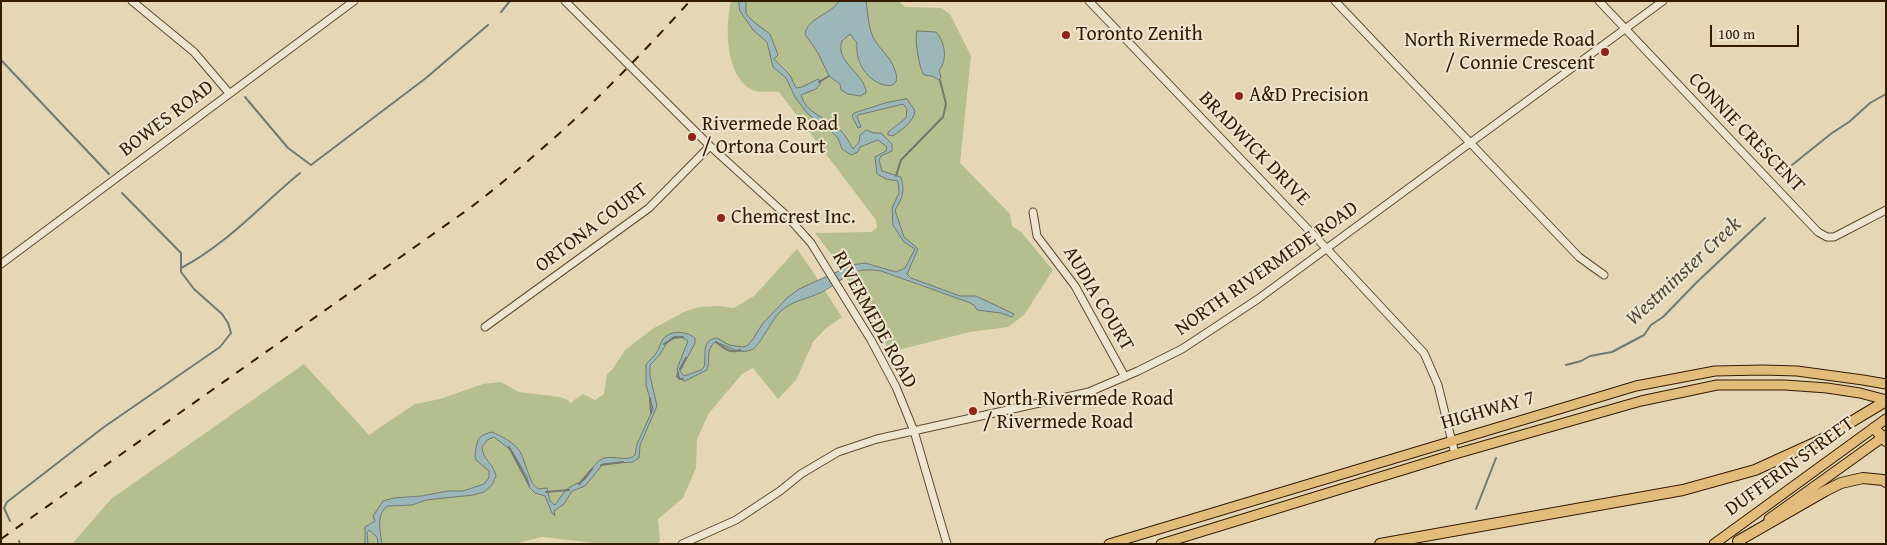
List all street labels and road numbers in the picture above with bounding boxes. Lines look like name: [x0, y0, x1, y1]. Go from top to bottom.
street label: CONNIE CRESCENT: [1683, 68, 1809, 198]
street label: BOWES ROAD: [115, 76, 219, 162]
street label: BRADWICK DRIVE: [1193, 87, 1315, 211]
street label: ORTONA COURT: [531, 178, 653, 278]
street label: NORTH RIVERMEDE ROAD: [1171, 197, 1363, 341]
street label: AUDIA COURT: [1057, 242, 1139, 356]
street label: RIVERMEDE ROAD: [826, 247, 922, 393]
street label: HIGHWAY 7: [1438, 386, 1538, 436]
street label: DUFFERIN STREET: [1721, 412, 1859, 522]

